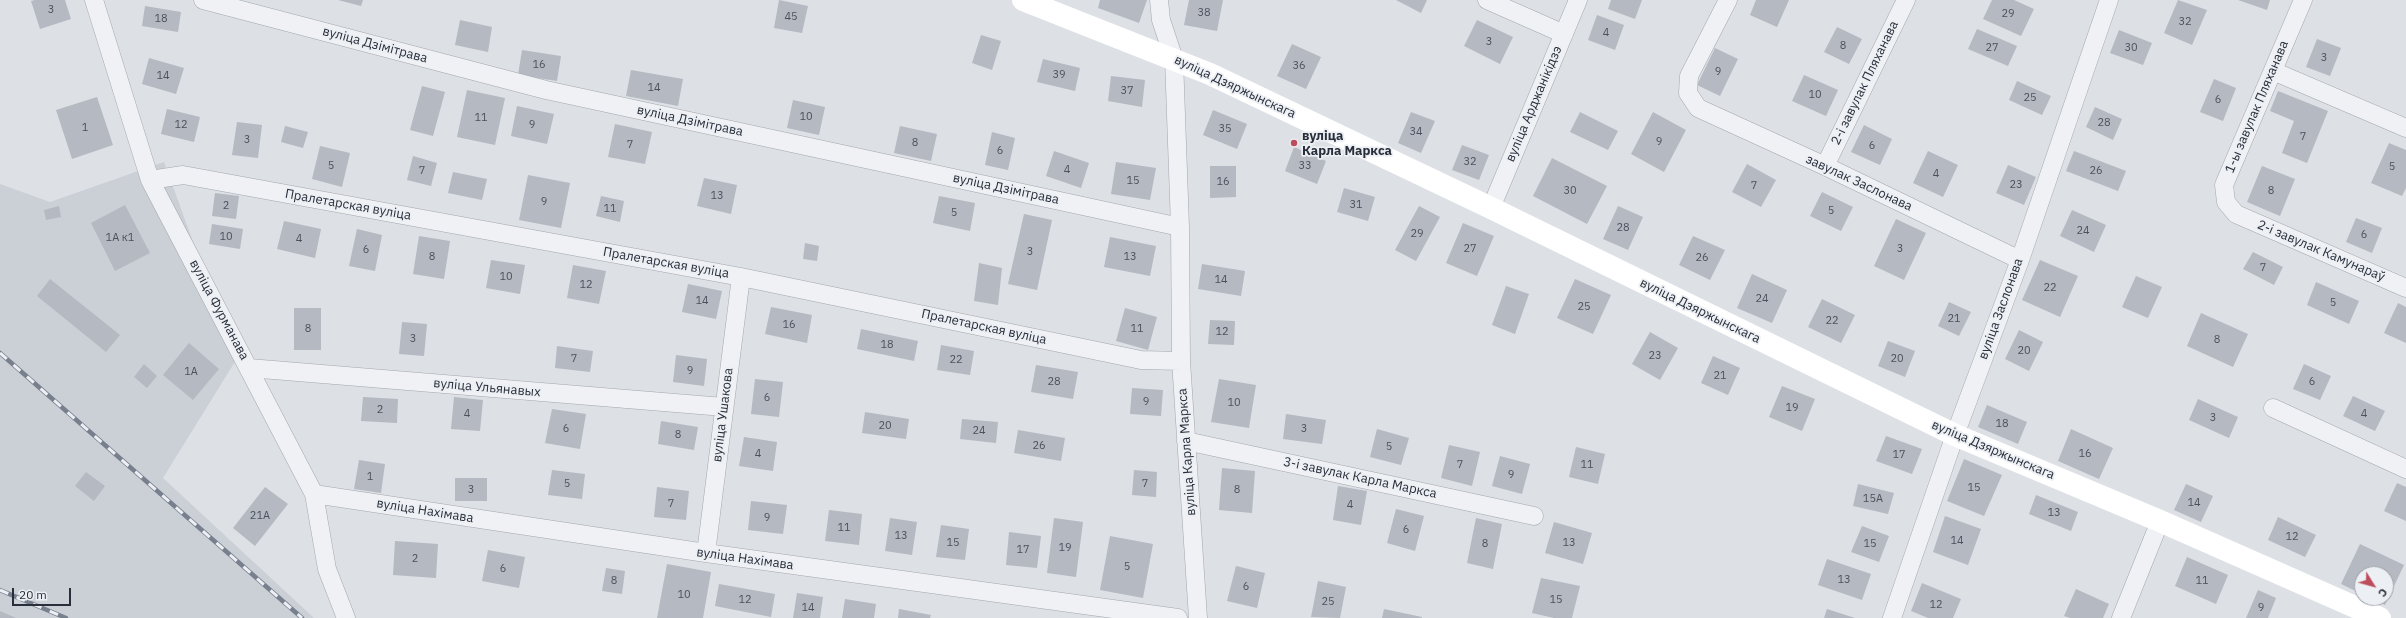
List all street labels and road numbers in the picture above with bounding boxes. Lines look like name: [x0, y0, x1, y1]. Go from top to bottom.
street label: 2-і завулак Пляханава: [1828, 18, 1902, 148]
street label: вуліца Дзімітрава: [321, 23, 429, 67]
street label: 1-ы завулак Пляханава: [2222, 38, 2292, 176]
street label: вуліца Арджанікідзэ: [1503, 44, 1565, 164]
street label: вуліца Дзяржынскага: [1172, 52, 1298, 122]
street label: вуліца Дзімітрава: [636, 102, 744, 140]
street label: завулак Заслонава: [1803, 151, 1915, 215]
street label: вуліца Дзімітрава: [952, 170, 1060, 208]
street label: Пралетарская вуліца: [284, 186, 412, 224]
street label: 2-і завулак Камунараў: [2255, 217, 2387, 285]
street label: Пралетарская вуліца: [602, 244, 730, 282]
street label: вуліца Заслонава: [1975, 256, 2027, 362]
street label: вуліца Фурманава: [186, 257, 252, 363]
street label: вуліца Дзяржынскага: [1637, 275, 1763, 347]
street label: Пралетарская вуліца: [920, 306, 1048, 348]
street label: вуліца Ушакова: [709, 367, 737, 463]
street label: вуліца Ульянавых: [433, 376, 541, 400]
street label: вуліца Карла Маркса: [1175, 388, 1199, 516]
street label: вуліца Дзяржынскага: [1929, 417, 2057, 483]
street label: 3-і завулак Карла Маркса: [1282, 454, 1438, 502]
street label: вуліца Нахімава: [375, 496, 475, 526]
street label: вуліца Нахімава: [695, 544, 795, 574]

